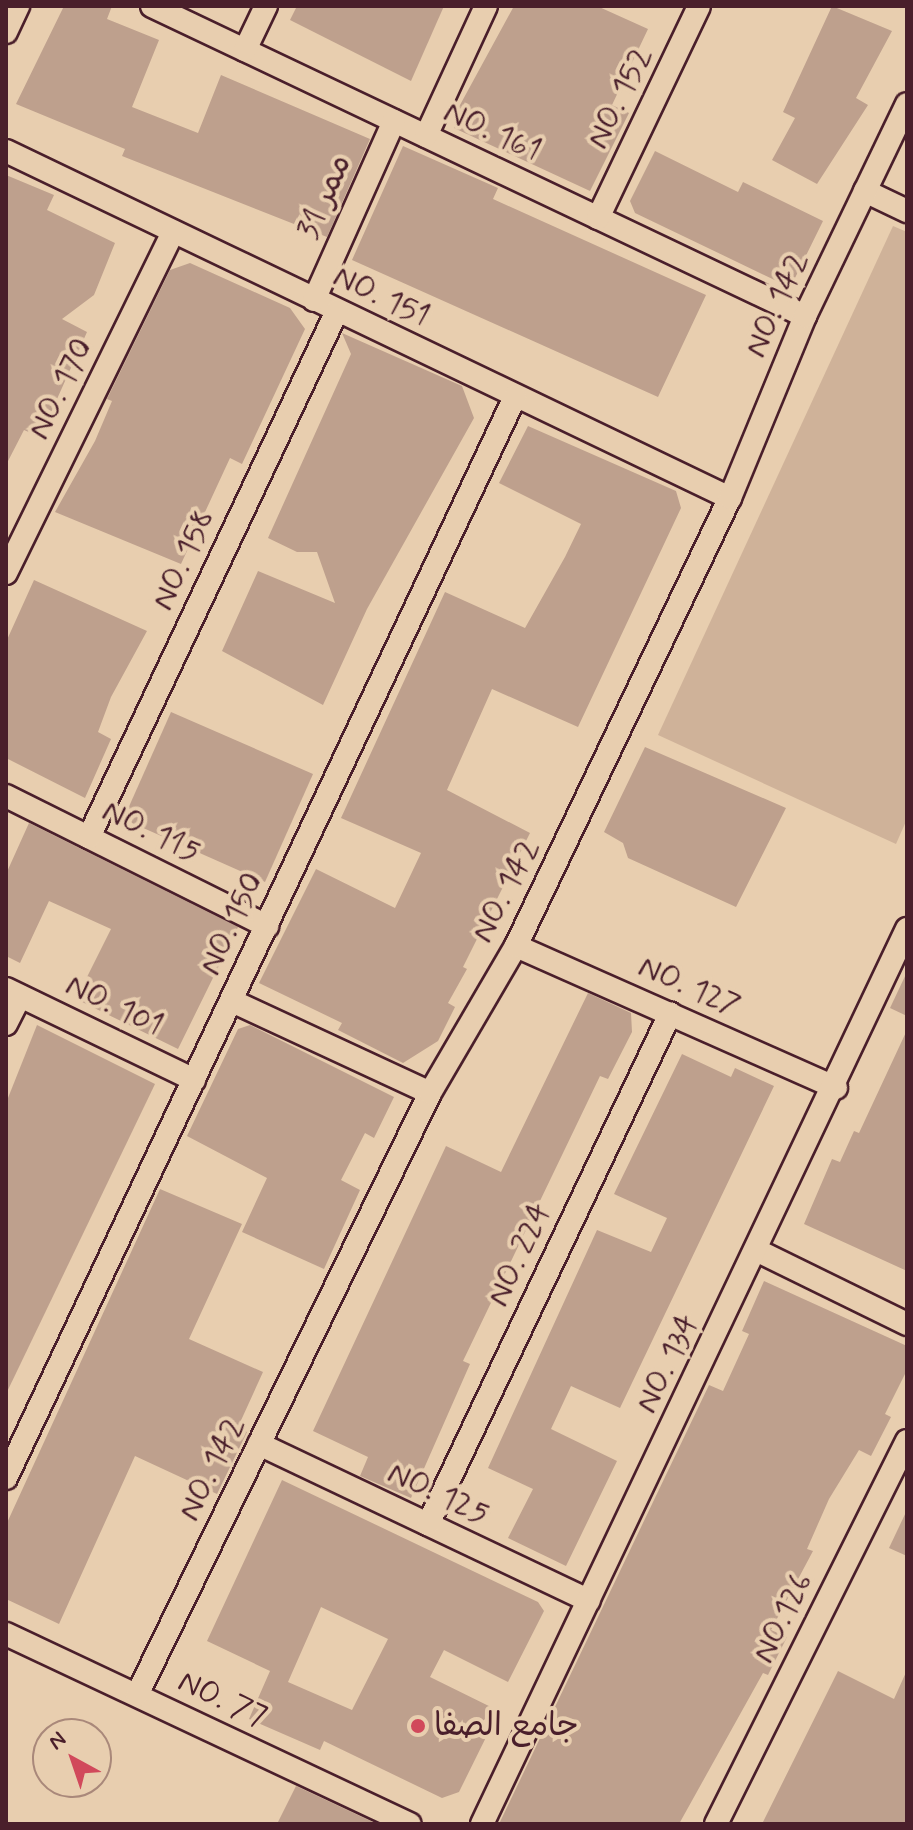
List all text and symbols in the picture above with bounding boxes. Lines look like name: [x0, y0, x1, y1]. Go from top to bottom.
street label: NO. 152: [579, 41, 661, 155]
street label: NO. 161: [437, 93, 547, 171]
street label: ممر 31: [289, 149, 361, 245]
street label: NO. 142: [737, 246, 817, 364]
street label: NO. 151: [327, 257, 435, 337]
street label: NO. 170: [20, 332, 102, 446]
street label: NO. 158: [144, 503, 224, 617]
street label: NO. 115: [96, 792, 206, 872]
street label: NO. 142: [464, 833, 548, 949]
street label: NO. 150: [192, 867, 272, 981]
street label: NO. 127: [632, 948, 746, 1026]
street label: NO. 101: [59, 966, 169, 1046]
street label: NO. 224: [479, 1197, 561, 1313]
street label: NO. 134: [628, 1308, 708, 1420]
street label: NO. 142: [170, 1411, 254, 1527]
street label: NO. 125: [381, 1454, 495, 1534]
street label: NO.126: [745, 1567, 821, 1669]
street label: NO. 77: [171, 1663, 273, 1737]
place label: جامع الصفا: [434, 1707, 579, 1745]
marker: جامع الصفا: [409, 1717, 427, 1735]
north arrow: [32, 1718, 112, 1798]
text: N: [43, 1726, 72, 1757]

